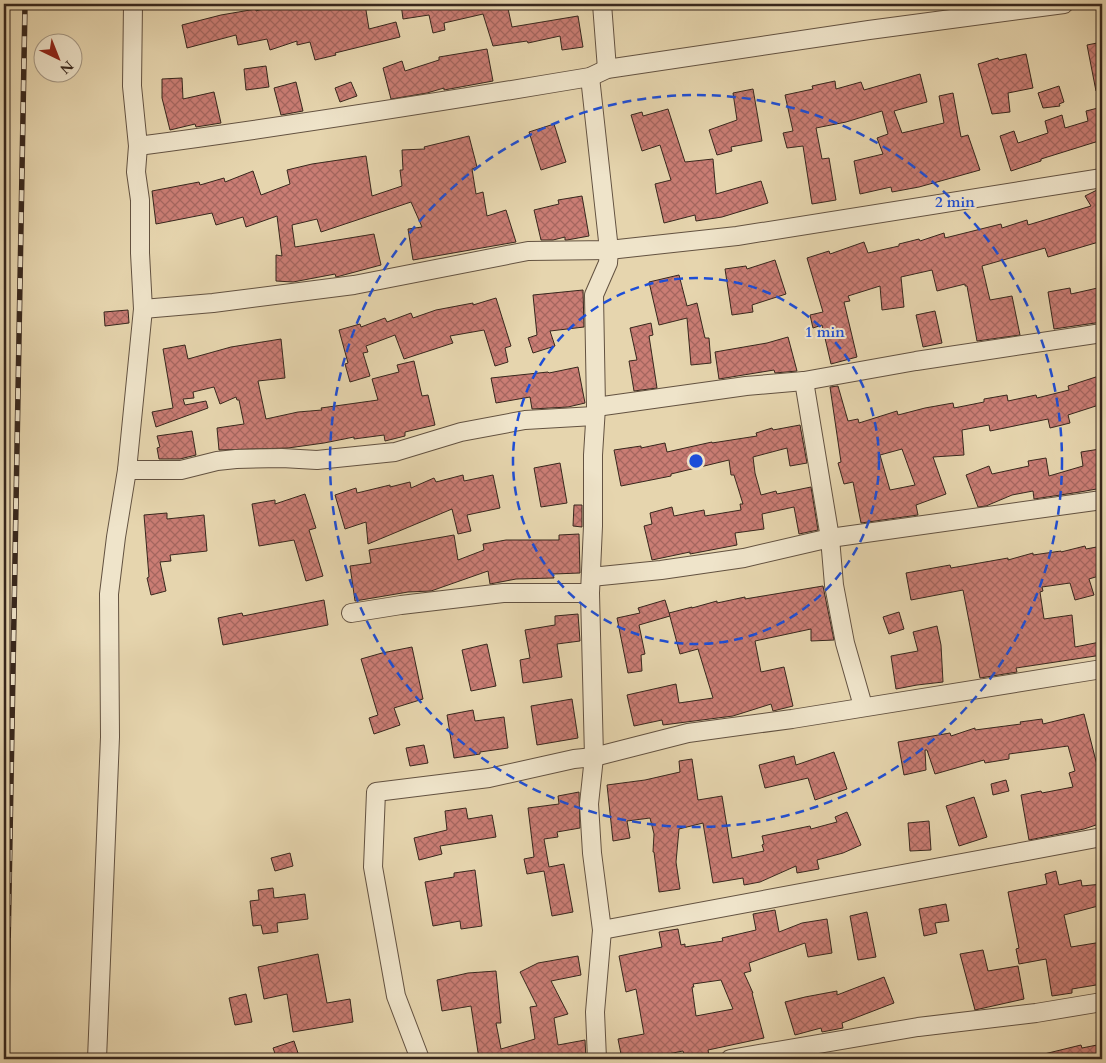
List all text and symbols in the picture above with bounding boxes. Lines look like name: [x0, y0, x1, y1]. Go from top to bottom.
north arrow: [32, 32, 82, 82]
text: N: [56, 56, 77, 78]
text: 2 min: [935, 192, 975, 212]
text: 1 min: [805, 322, 845, 342]
centre of rings: [687, 452, 705, 470]

